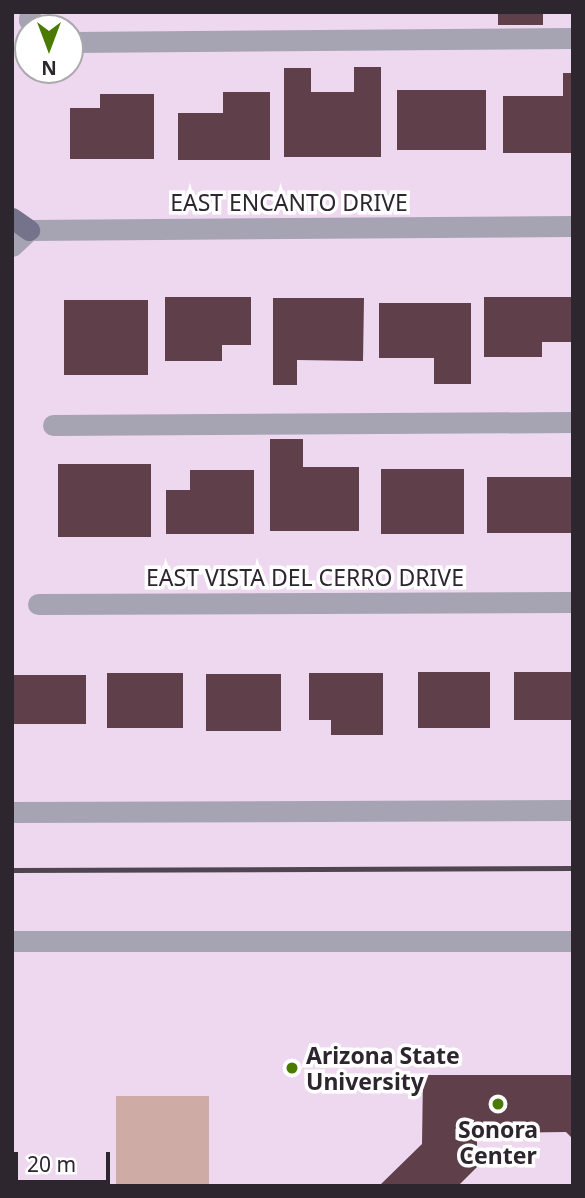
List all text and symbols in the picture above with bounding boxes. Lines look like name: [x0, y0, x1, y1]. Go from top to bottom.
north arrow: [14, 14, 84, 84]
text: N: [41, 55, 57, 81]
street label: EAST ENCANTO DRIVE: [170, 188, 408, 216]
street label: EAST VISTA DEL CERRO DRIVE: [146, 563, 464, 591]
place label: Arizona State University: [306, 1041, 460, 1095]
marker: Arizona State University: [284, 1060, 300, 1076]
marker: Sonora Center: [490, 1096, 506, 1112]
place label: Sonora Center: [458, 1115, 538, 1169]
scale bar: [18, 1138, 114, 1182]
text: 20 m: [27, 1150, 76, 1178]

